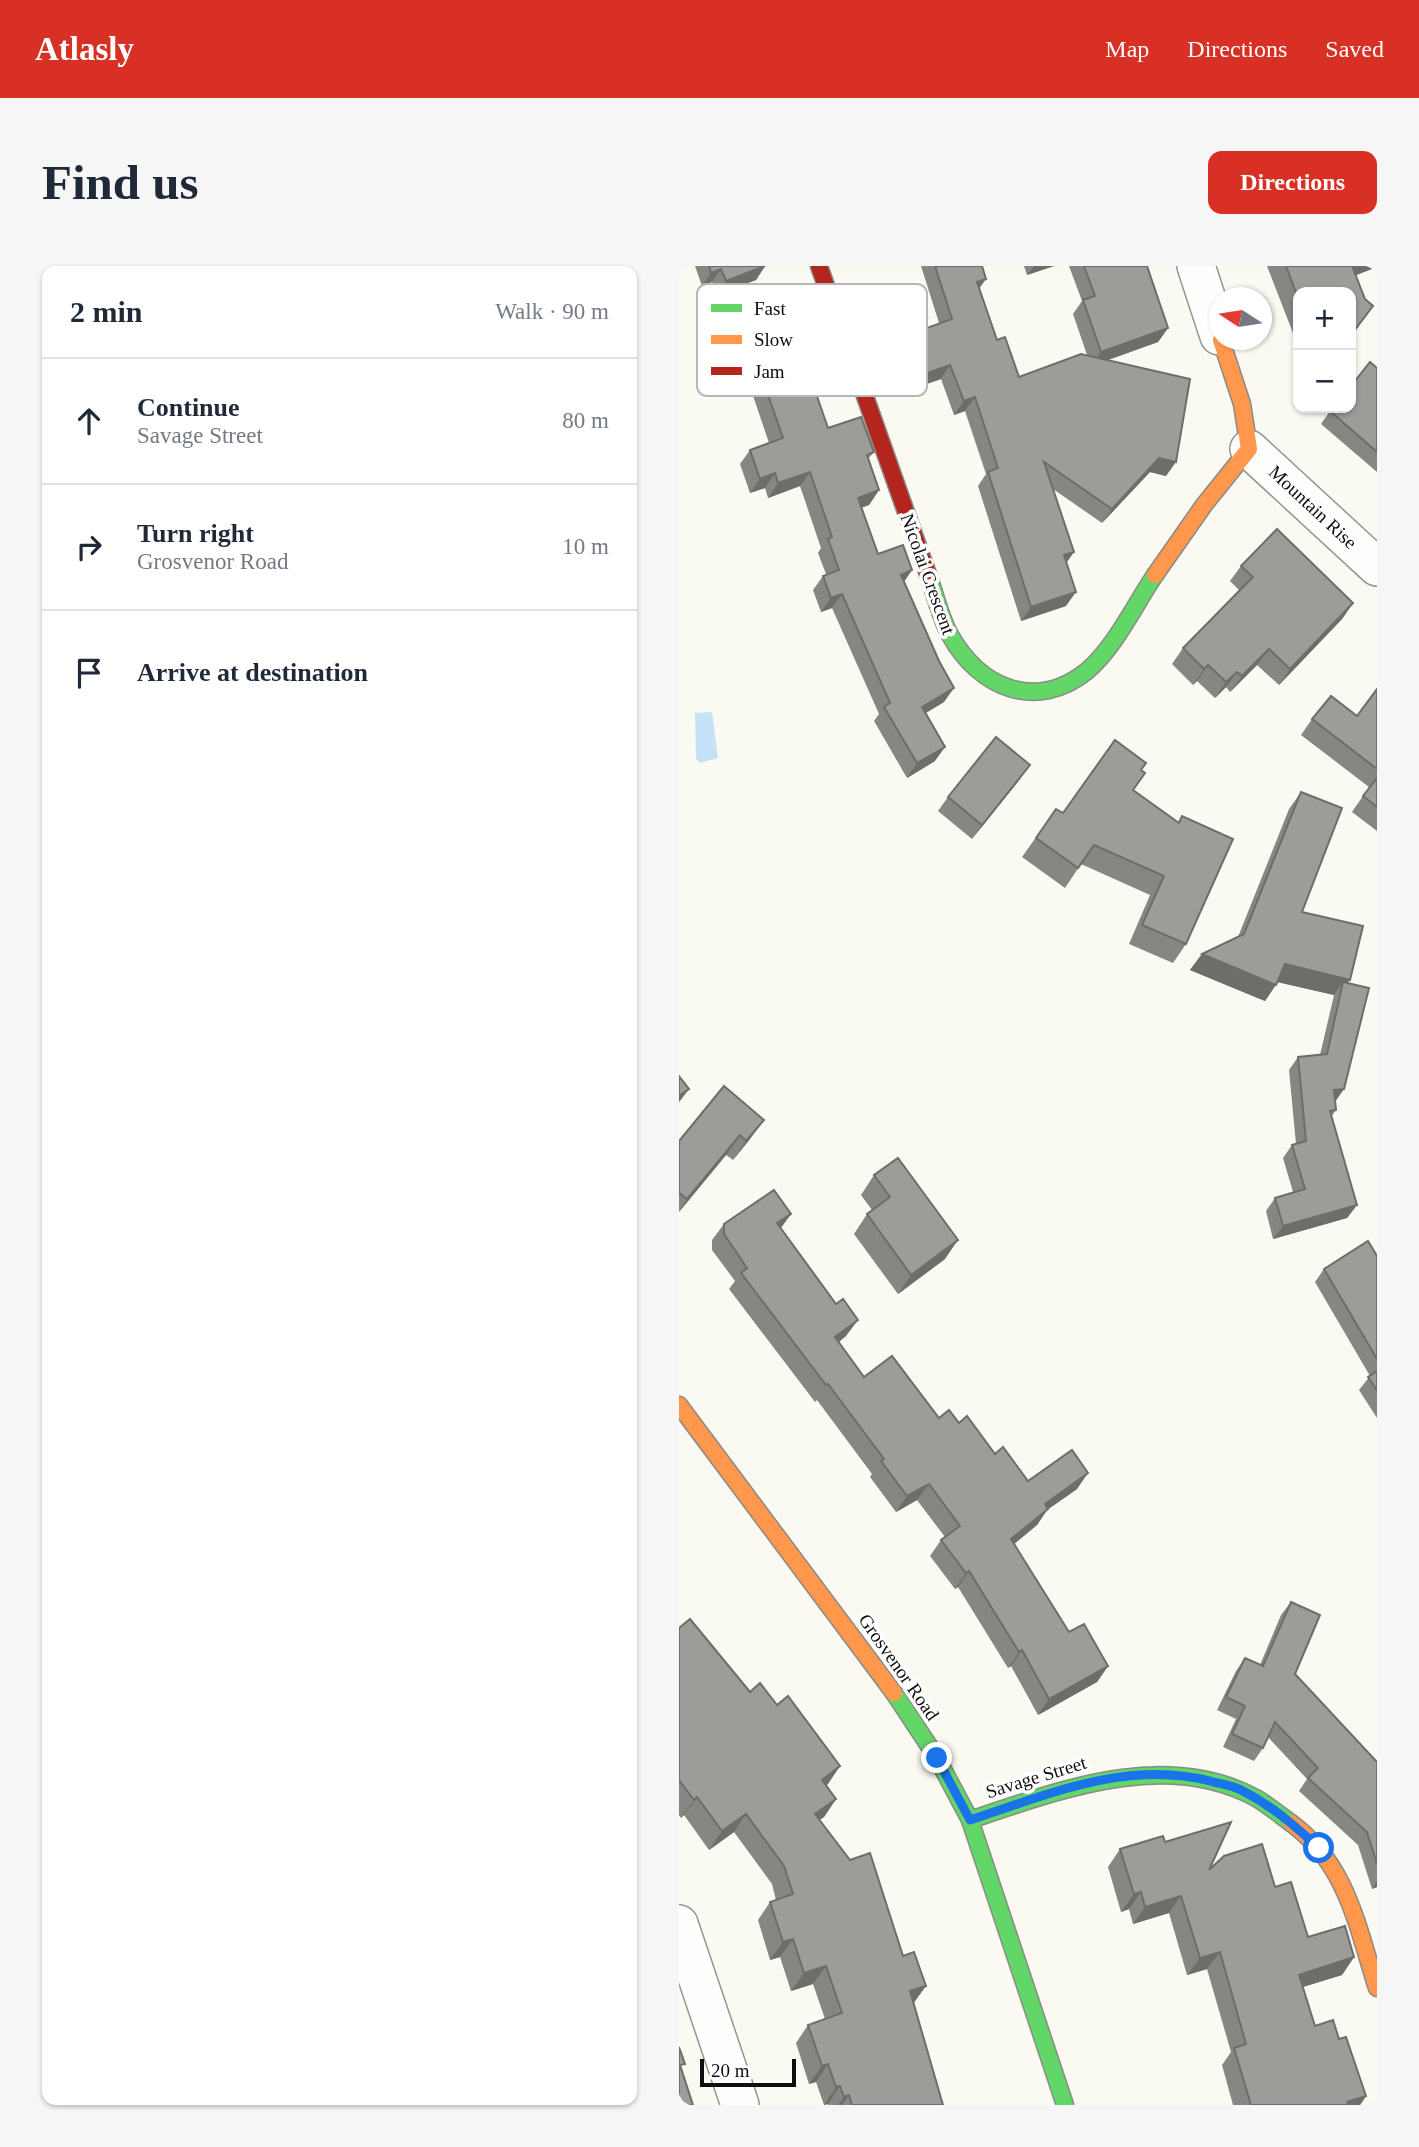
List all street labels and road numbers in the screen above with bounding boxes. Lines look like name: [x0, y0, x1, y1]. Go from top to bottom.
street label: Mountain Rise: [1265, 461, 1361, 553]
street label: Nicolai Crescent: [896, 511, 960, 638]
street label: Grosvenor Road: [855, 1610, 944, 1725]
street label: Savage Street: [983, 1752, 1089, 1802]

